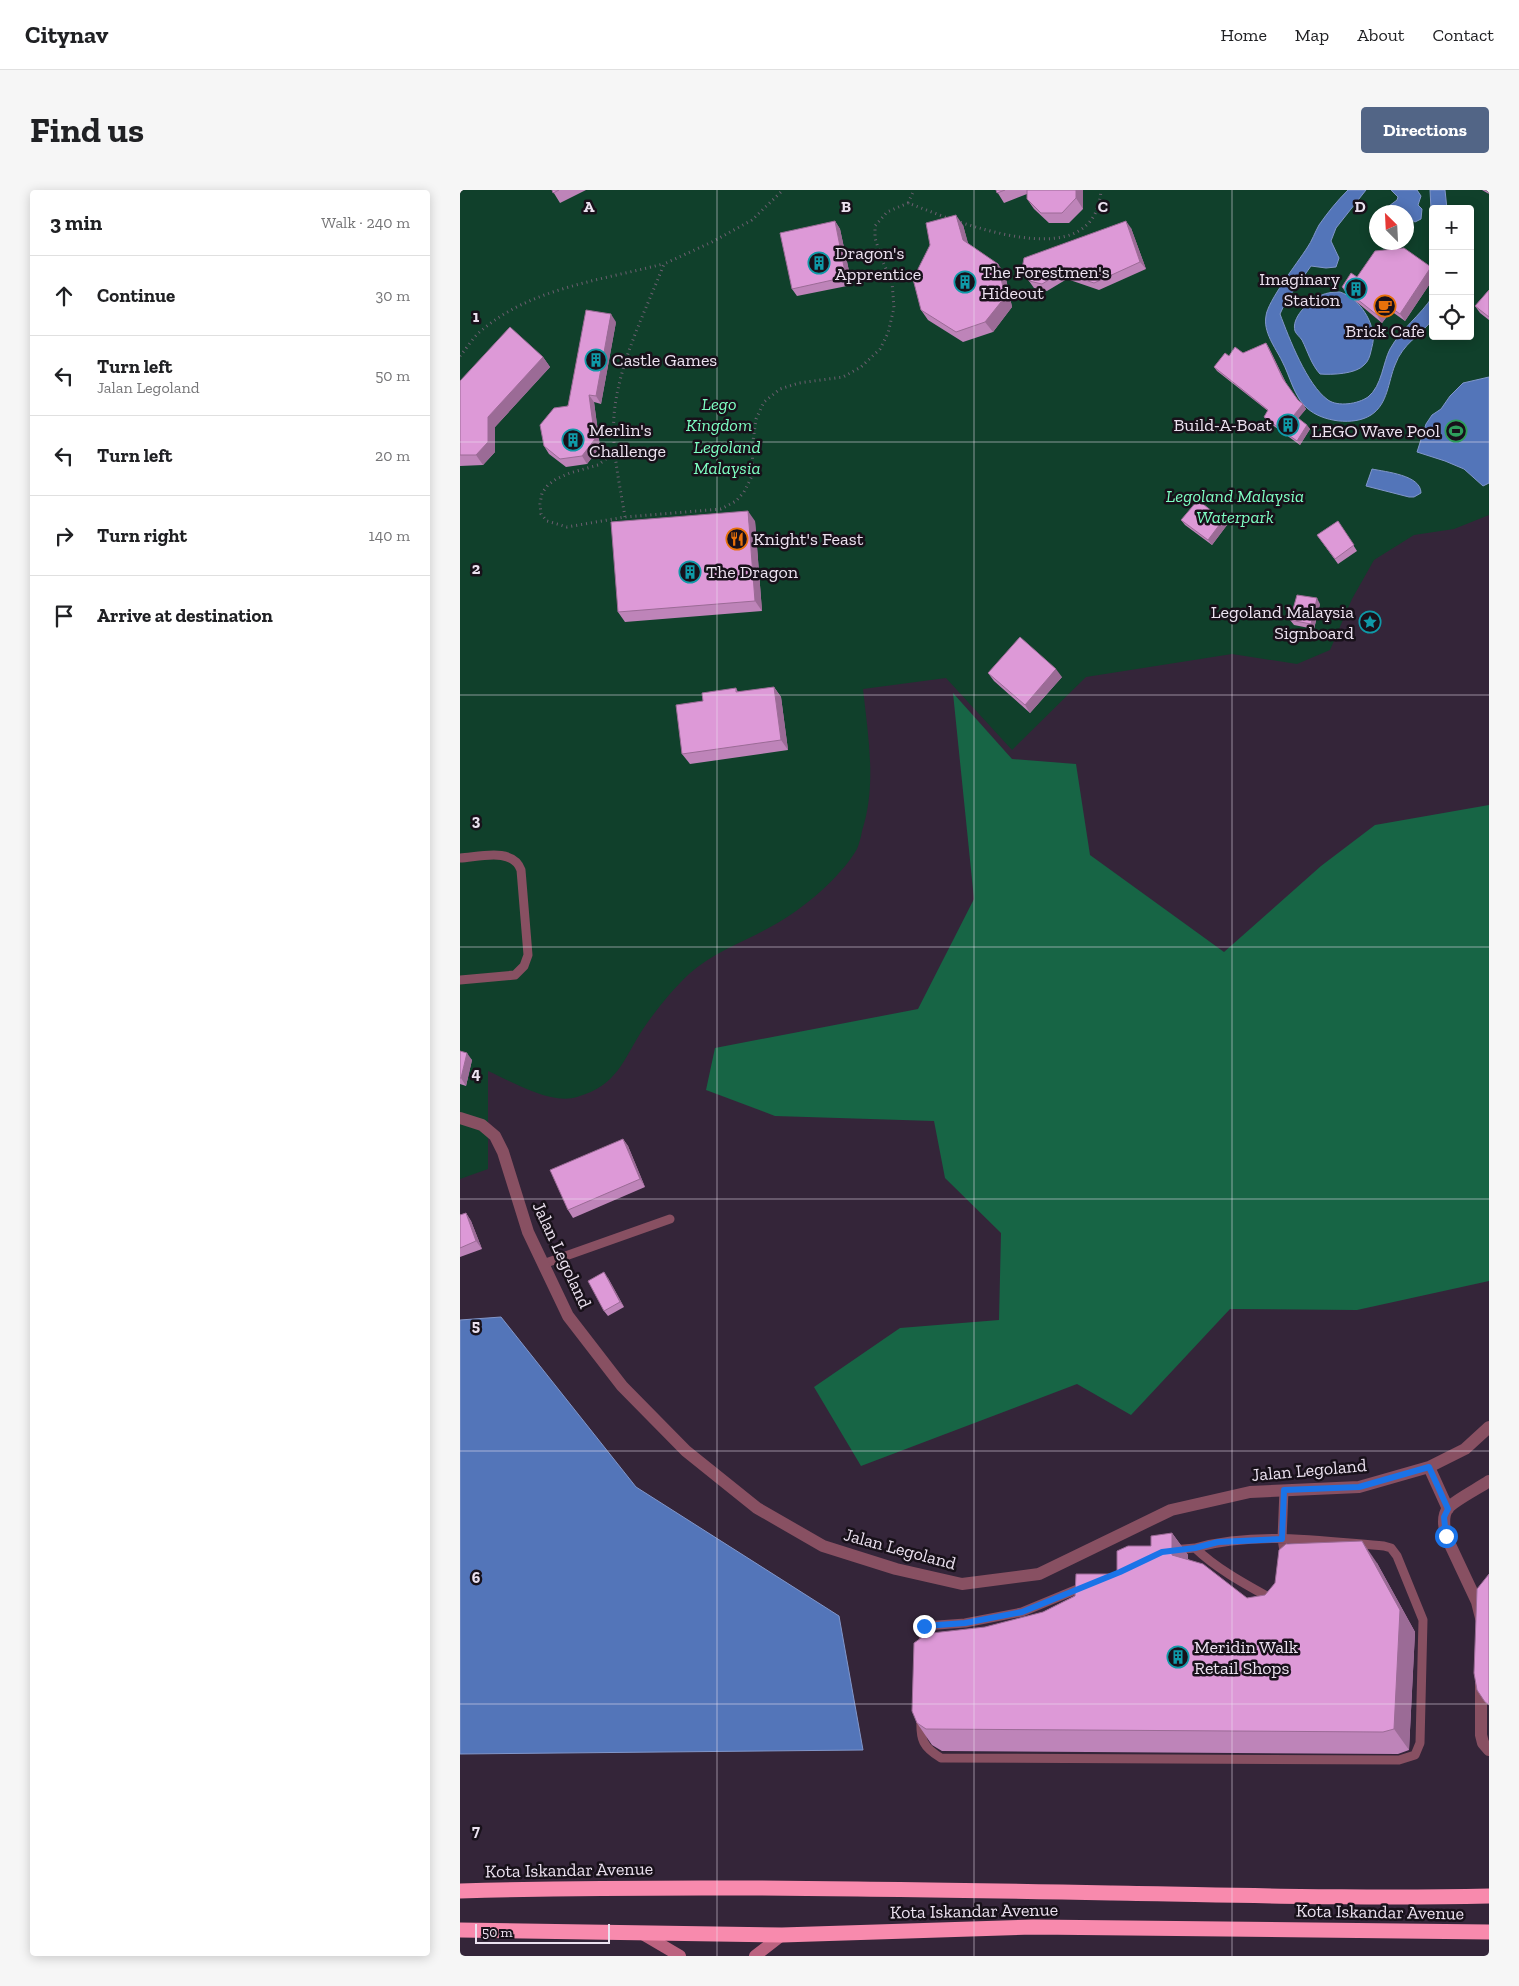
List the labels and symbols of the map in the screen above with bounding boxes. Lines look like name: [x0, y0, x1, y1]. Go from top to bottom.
text: A: [584, 197, 595, 216]
text: B: [841, 197, 851, 216]
text: C: [1098, 197, 1108, 216]
text: D: [1354, 197, 1366, 216]
north arrow: [1369, 205, 1414, 250]
place label: Dragon's Apprentice: [835, 242, 921, 285]
building icon: Dragon's Apprentice: [807, 251, 831, 275]
place label: The Forestmen's Hideout: [981, 261, 1110, 304]
place label: Imaginary Station: [1259, 268, 1341, 311]
building icon: The Forestmen's Hideout: [953, 270, 977, 294]
building icon: Imaginary Station: [1344, 277, 1368, 301]
cafe icon: Brick Cafe: [1373, 294, 1397, 318]
text: 1: [473, 307, 480, 326]
place label: Brick Cafe: [1345, 320, 1425, 342]
building icon: Castle Games: [584, 348, 608, 372]
place label: Castle Games: [612, 349, 717, 371]
park label: Lego Kingdom: [686, 393, 752, 436]
building icon: Build-A-Boat: [1276, 413, 1300, 437]
place label: Build-A-Boat: [1173, 414, 1272, 436]
place label: Merlin's Challenge: [589, 419, 666, 462]
sports icon: LEGO Wave Pool: [1444, 419, 1468, 443]
place label: LEGO Wave Pool: [1312, 420, 1440, 442]
building icon: Merlin's Challenge: [561, 428, 585, 452]
park label: Legoland Malaysia: [693, 436, 761, 479]
park label: Legoland Malaysia Waterpark: [1166, 485, 1304, 528]
restaurant icon: Knight's Feast: [725, 527, 749, 551]
place label: Knight's Feast: [753, 528, 864, 550]
text: 2: [472, 559, 481, 578]
building icon: The Dragon: [678, 560, 702, 584]
place label: The Dragon: [706, 561, 799, 583]
place label: Legoland Malaysia Signboard: [1211, 601, 1354, 644]
place icon: Legoland Malaysia Signboard: [1358, 610, 1382, 634]
text: 3: [472, 811, 481, 830]
text: 4: [471, 1064, 481, 1083]
street label: Jalan Legoland: [528, 1198, 596, 1312]
text: 5: [472, 1316, 480, 1335]
street label: Jalan Legoland: [1251, 1454, 1368, 1486]
street label: Jalan Legoland: [841, 1523, 959, 1575]
route start: [1435, 1525, 1458, 1548]
text: 6: [472, 1568, 481, 1587]
route end: [913, 1615, 936, 1638]
place label: Meridin Walk Retail Shops: [1194, 1636, 1299, 1679]
building icon: Meridin Walk Retail Shops: [1166, 1645, 1190, 1669]
text: 7: [472, 1821, 480, 1840]
street label: Kota Iskandar Avenue: [485, 1858, 653, 1882]
street label: Kota Iskandar Avenue: [890, 1899, 1058, 1923]
street label: Kota Iskandar Avenue: [1296, 1900, 1464, 1924]
scale bar: [475, 1921, 610, 1944]

